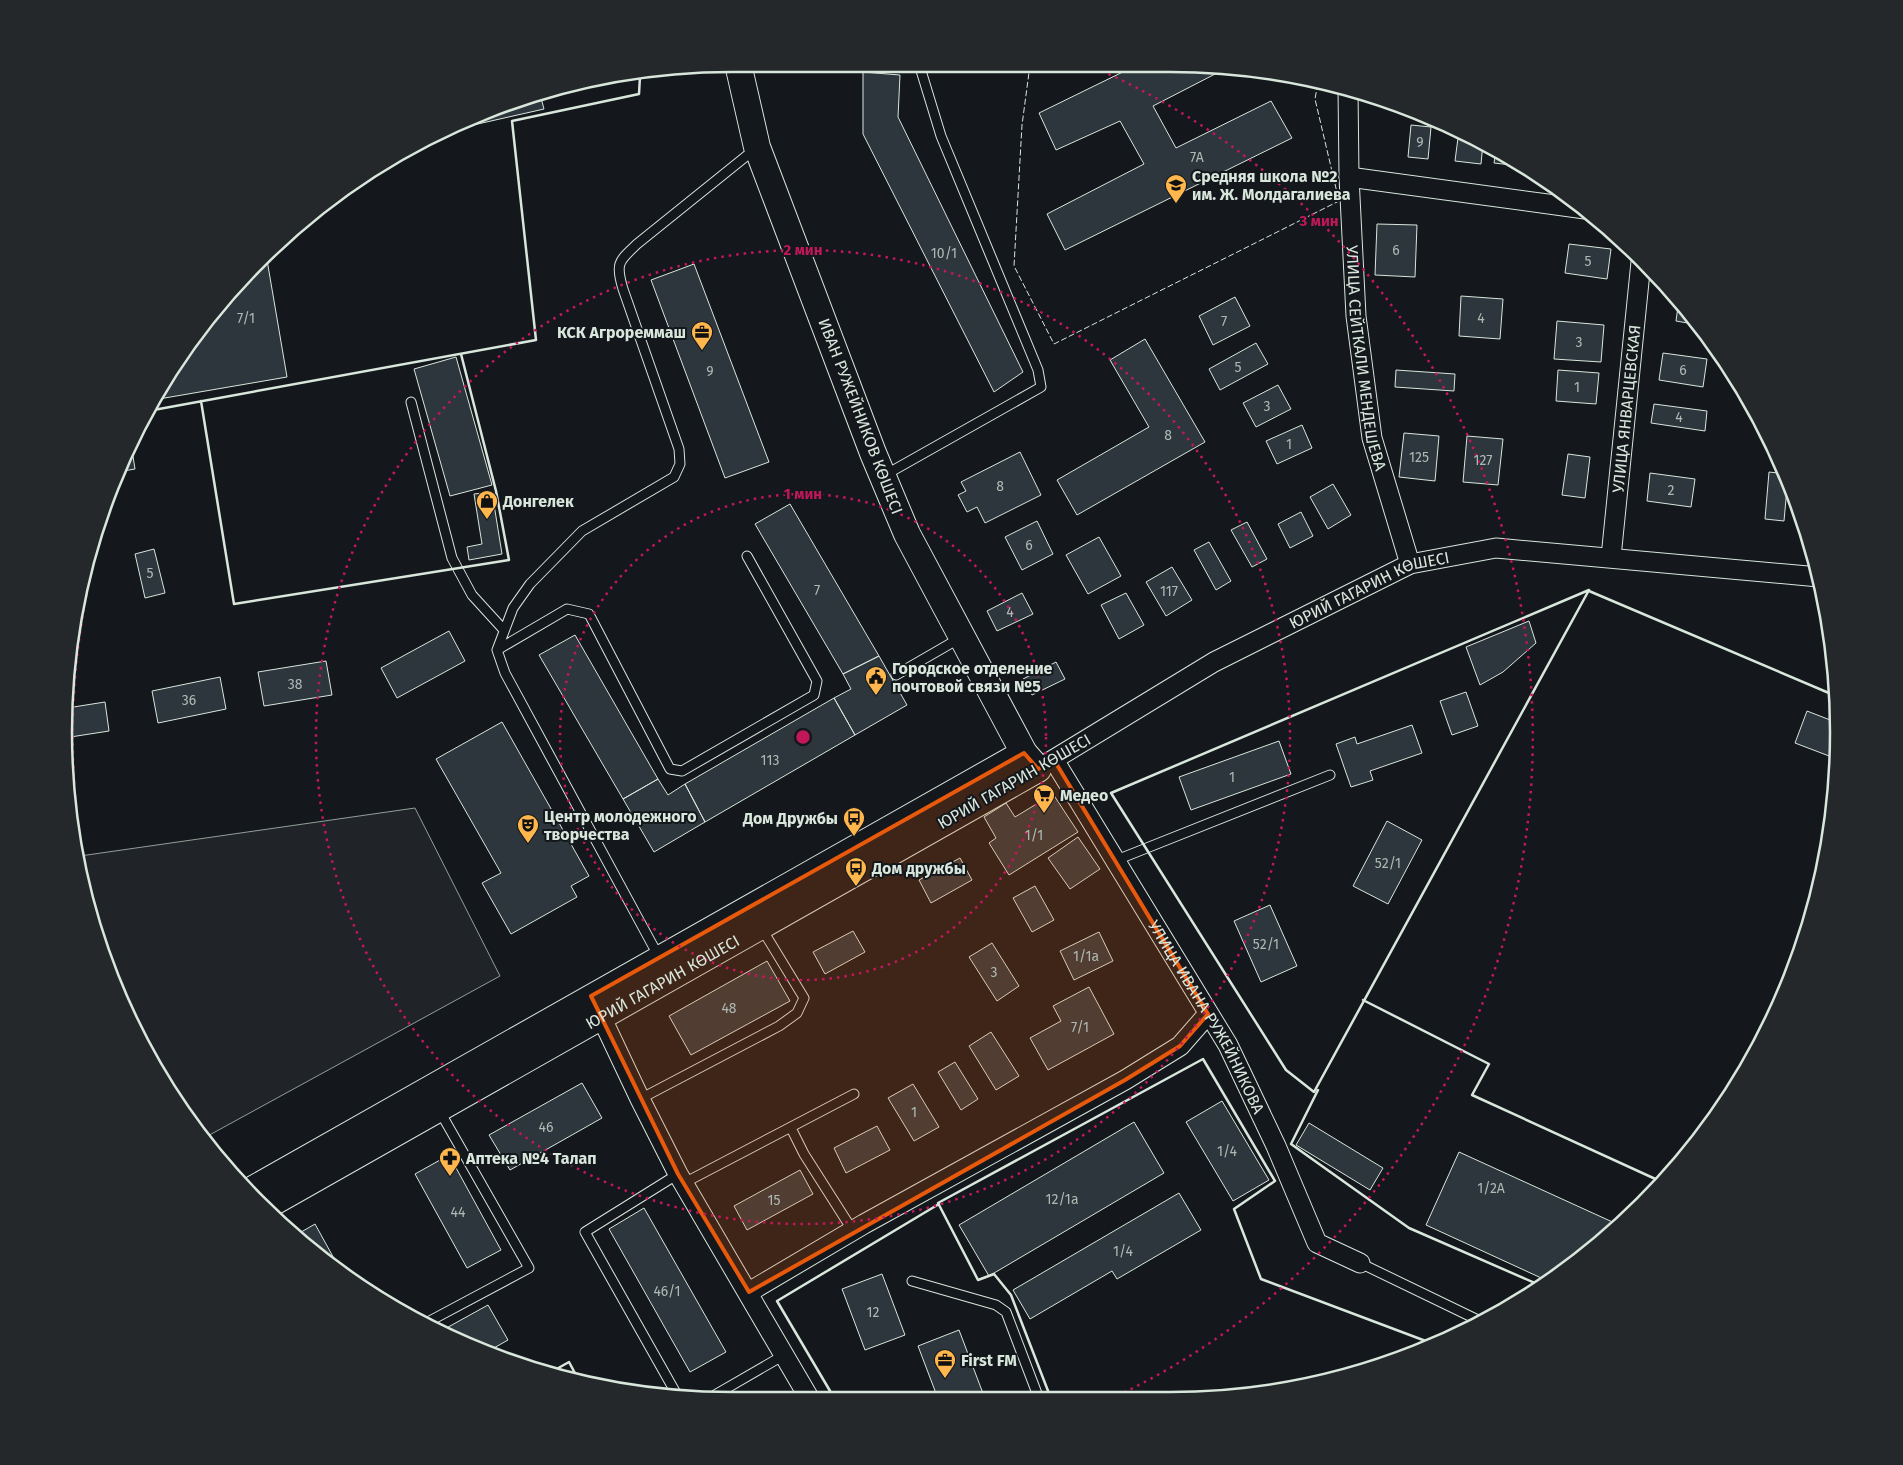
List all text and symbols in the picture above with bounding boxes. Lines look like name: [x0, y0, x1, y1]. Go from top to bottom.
house number: 9: [1416, 134, 1424, 151]
house number: 7А: [1190, 149, 1204, 166]
place label: Средняя школа №2 им. Ж. Молдагалиева: [1192, 167, 1351, 204]
school or university icon: Средняя школа №2 им. Ж. Молдагалиева: [1164, 173, 1188, 204]
text: 3 мин: [1298, 212, 1339, 230]
text: 2 мин: [783, 241, 823, 259]
house number: 6: [1392, 242, 1400, 259]
house number: 10/1: [931, 245, 957, 262]
street label: УЛИЦА СЕЙТКАЛИ МЕНДЕШЕВА: [1342, 245, 1391, 474]
house number: 5: [1584, 253, 1592, 270]
house number: 7/1: [237, 310, 255, 327]
house number: 4: [1477, 310, 1485, 327]
house number: 7: [1221, 313, 1227, 330]
street label: ИВАН РУЖЕЙНИКОВ КӨШЕСІ: [814, 316, 907, 517]
office icon: КСК Агрореммаш: [690, 320, 714, 351]
place label: КСК Агрореммаш: [557, 323, 686, 342]
street label: УЛИЦА ЯНВАРЦЕВСКАЯ: [1609, 324, 1645, 494]
house number: 3: [1576, 334, 1583, 351]
house number: 5: [1234, 359, 1242, 376]
house number: 6: [1679, 362, 1687, 379]
house number: 9: [706, 363, 714, 380]
house number: 1: [1574, 379, 1580, 396]
house number: 3: [1264, 398, 1271, 415]
house number: 4: [1675, 409, 1683, 426]
house number: 8: [1164, 427, 1172, 444]
house number: 1: [1286, 436, 1292, 453]
house number: 125: [1409, 449, 1429, 466]
house number: 127: [1473, 452, 1493, 469]
house number: 8: [996, 478, 1004, 495]
house number: 2: [1668, 482, 1675, 499]
text: 1 мин: [784, 485, 822, 503]
shop icon: Донгелек: [475, 489, 499, 520]
place label: Донгелек: [502, 492, 574, 511]
house number: 6: [1025, 537, 1033, 554]
street label: ЮРИЙ ГАГАРИН КӨШЕСІ: [1286, 548, 1451, 633]
house number: 5: [146, 565, 154, 582]
house number: 7: [814, 582, 820, 599]
house number: 117: [1160, 583, 1178, 600]
house number: 4: [1006, 604, 1014, 621]
place label: Городское отделение почтовой связи №5: [892, 659, 1053, 696]
public building icon: Городское отделение почтовой связи №5: [864, 665, 888, 696]
house number: 38: [288, 676, 303, 693]
house number: 36: [182, 692, 196, 709]
centre of rings: [794, 728, 812, 746]
street label: ЮРИЙ ГАГАРИН КӨШЕСІ: [934, 730, 1094, 833]
house number: 113: [761, 752, 779, 769]
house number: 1: [1229, 769, 1235, 786]
supermarket icon: Медео: [1032, 783, 1056, 814]
place label: Медео: [1060, 786, 1108, 805]
bus stop icon: Дом Дружбы: [842, 806, 866, 837]
place label: Центр молодежного творчества: [544, 807, 696, 844]
place label: Дом Дружбы: [742, 809, 838, 828]
theatre icon: Центр молодежного творчества: [516, 813, 540, 844]
house number: 1/1: [1025, 827, 1043, 844]
house number: 52/1: [1375, 855, 1401, 872]
bus stop icon: Дом дружбы: [844, 856, 868, 887]
place label: Дом дружбы: [871, 859, 966, 878]
street label: УЛИЦА ИВАНА РУЖЕЙНИКОВА: [1144, 917, 1269, 1117]
street label: ЮРИЙ ГАГАРИН КӨШЕСІ: [582, 931, 743, 1033]
house number: 52/1: [1253, 936, 1279, 953]
house number: 1/1а: [1073, 948, 1099, 965]
house number: 3: [991, 964, 998, 981]
house number: 48: [721, 1000, 737, 1017]
house number: 7/1: [1071, 1019, 1089, 1036]
house number: 1: [911, 1104, 917, 1121]
house number: 46: [539, 1119, 553, 1136]
house number: 1/4: [1217, 1143, 1238, 1160]
pharmacy icon: Аптека №4 Талап: [438, 1146, 462, 1177]
place label: Аптека №4 Талап: [465, 1149, 597, 1168]
house number: 1/2А: [1477, 1180, 1505, 1197]
house number: 12/1а: [1045, 1191, 1079, 1208]
house number: 15: [767, 1192, 781, 1209]
house number: 44: [451, 1204, 466, 1221]
house number: 1/4: [1113, 1243, 1134, 1260]
house number: 46/1: [653, 1283, 681, 1300]
house number: 12: [867, 1304, 880, 1321]
office icon: First FM: [933, 1348, 957, 1379]
place label: First FM: [961, 1351, 1017, 1370]

